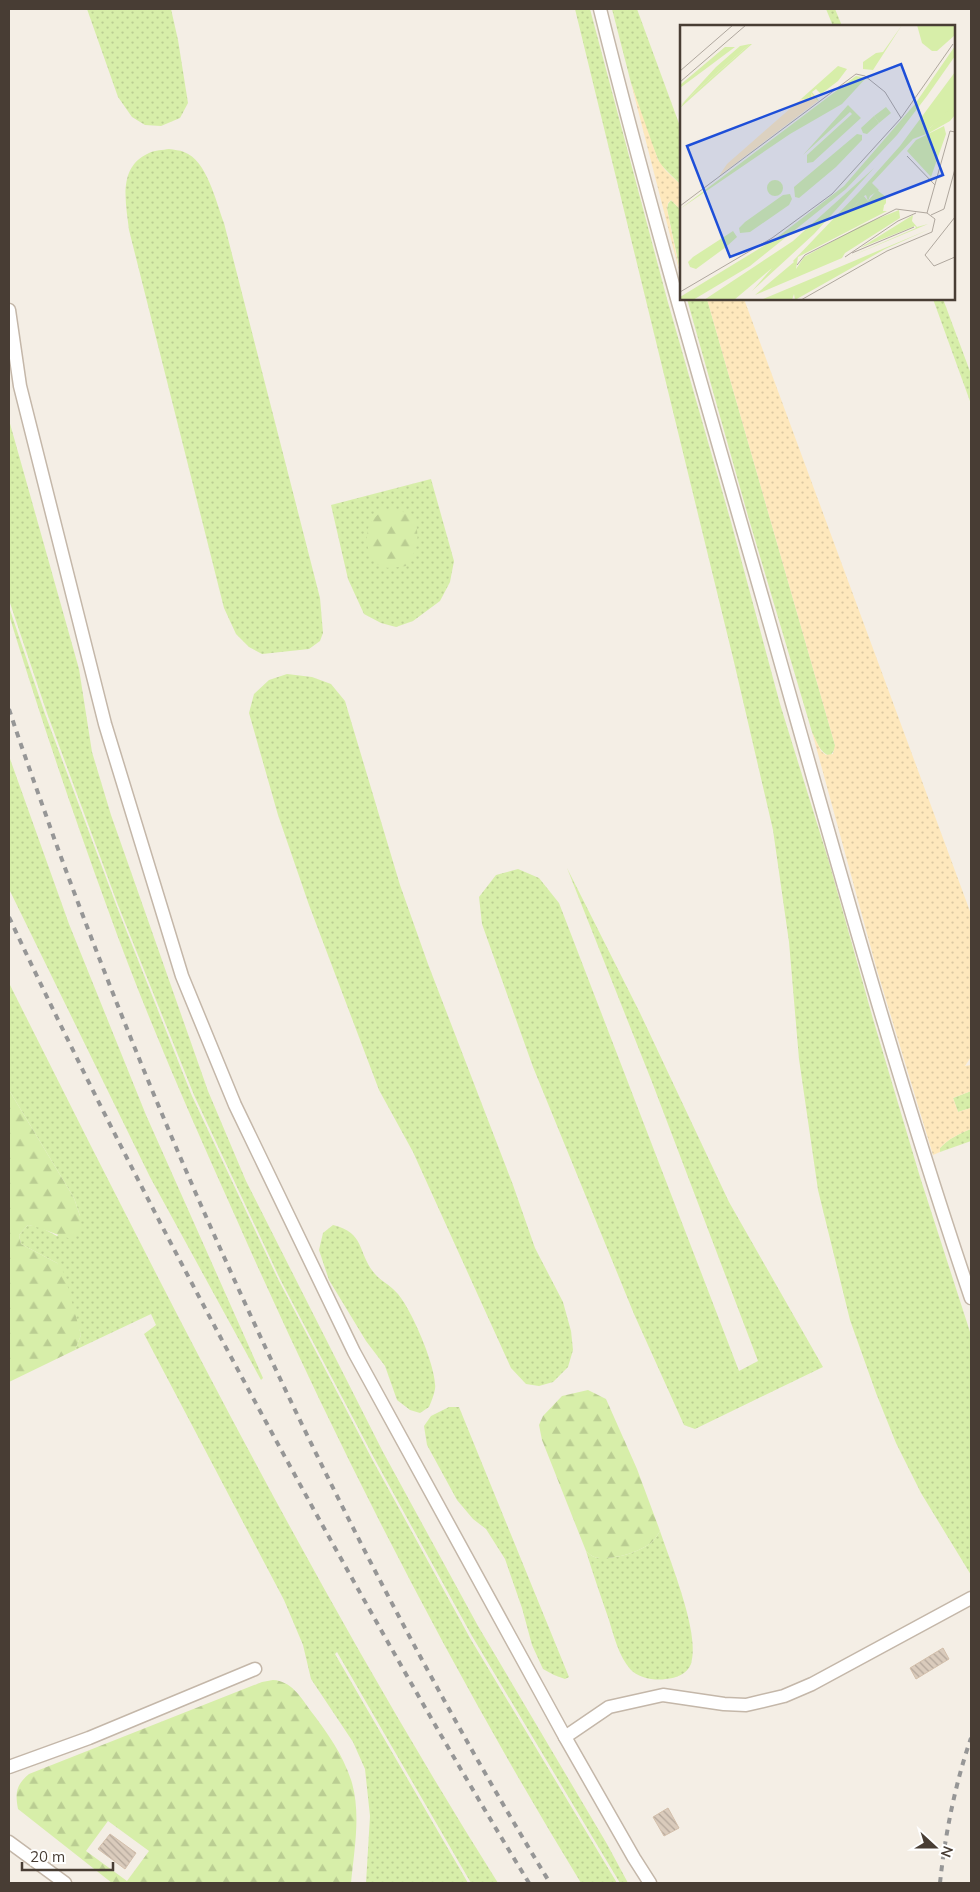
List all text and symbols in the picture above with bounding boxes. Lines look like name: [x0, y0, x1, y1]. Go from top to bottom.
inset map: [680, 25, 955, 300]
north arrow: [910, 1822, 960, 1872]
scale bar: [22, 1840, 114, 1872]
text: N: [937, 1843, 957, 1860]
text: 20 m: [30, 1847, 65, 1866]

